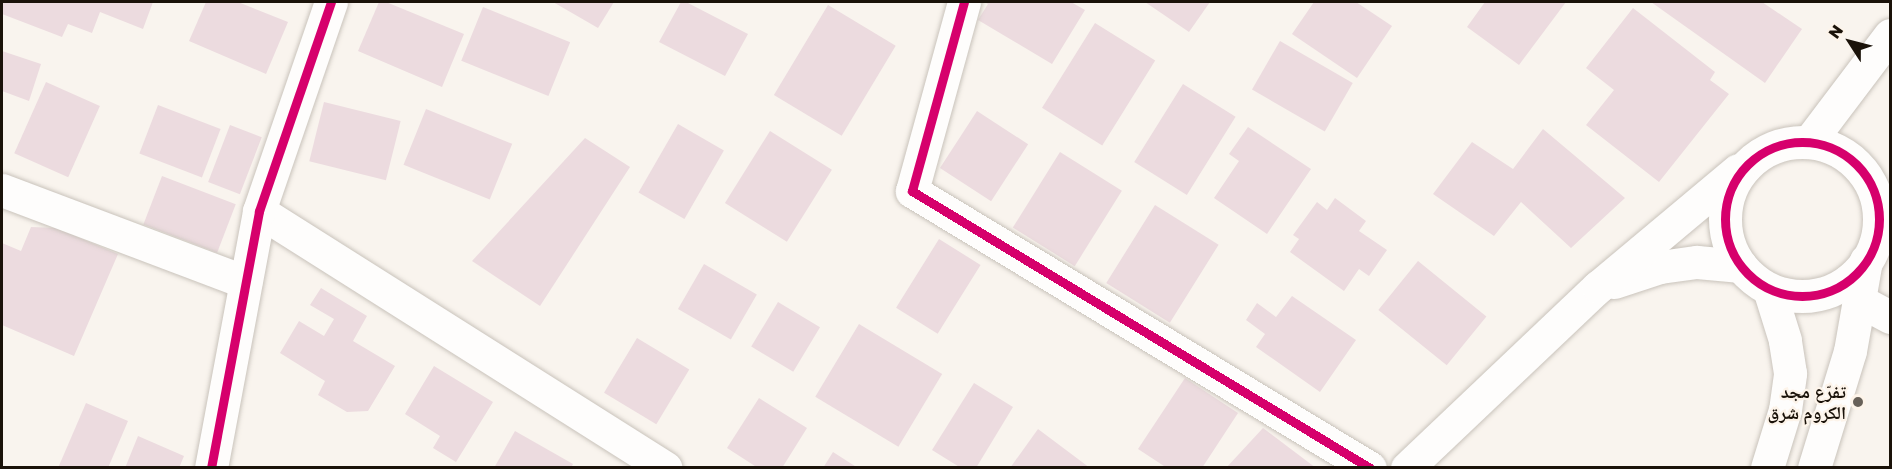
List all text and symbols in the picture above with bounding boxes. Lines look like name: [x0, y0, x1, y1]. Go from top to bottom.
north arrow: [1820, 12, 1880, 72]
text: N: [1824, 21, 1847, 42]
place label: تفرّع مجد الكروم شرق: [1768, 381, 1846, 424]
marker: تفرّع مجد الكروم شرق: [1851, 395, 1865, 409]

